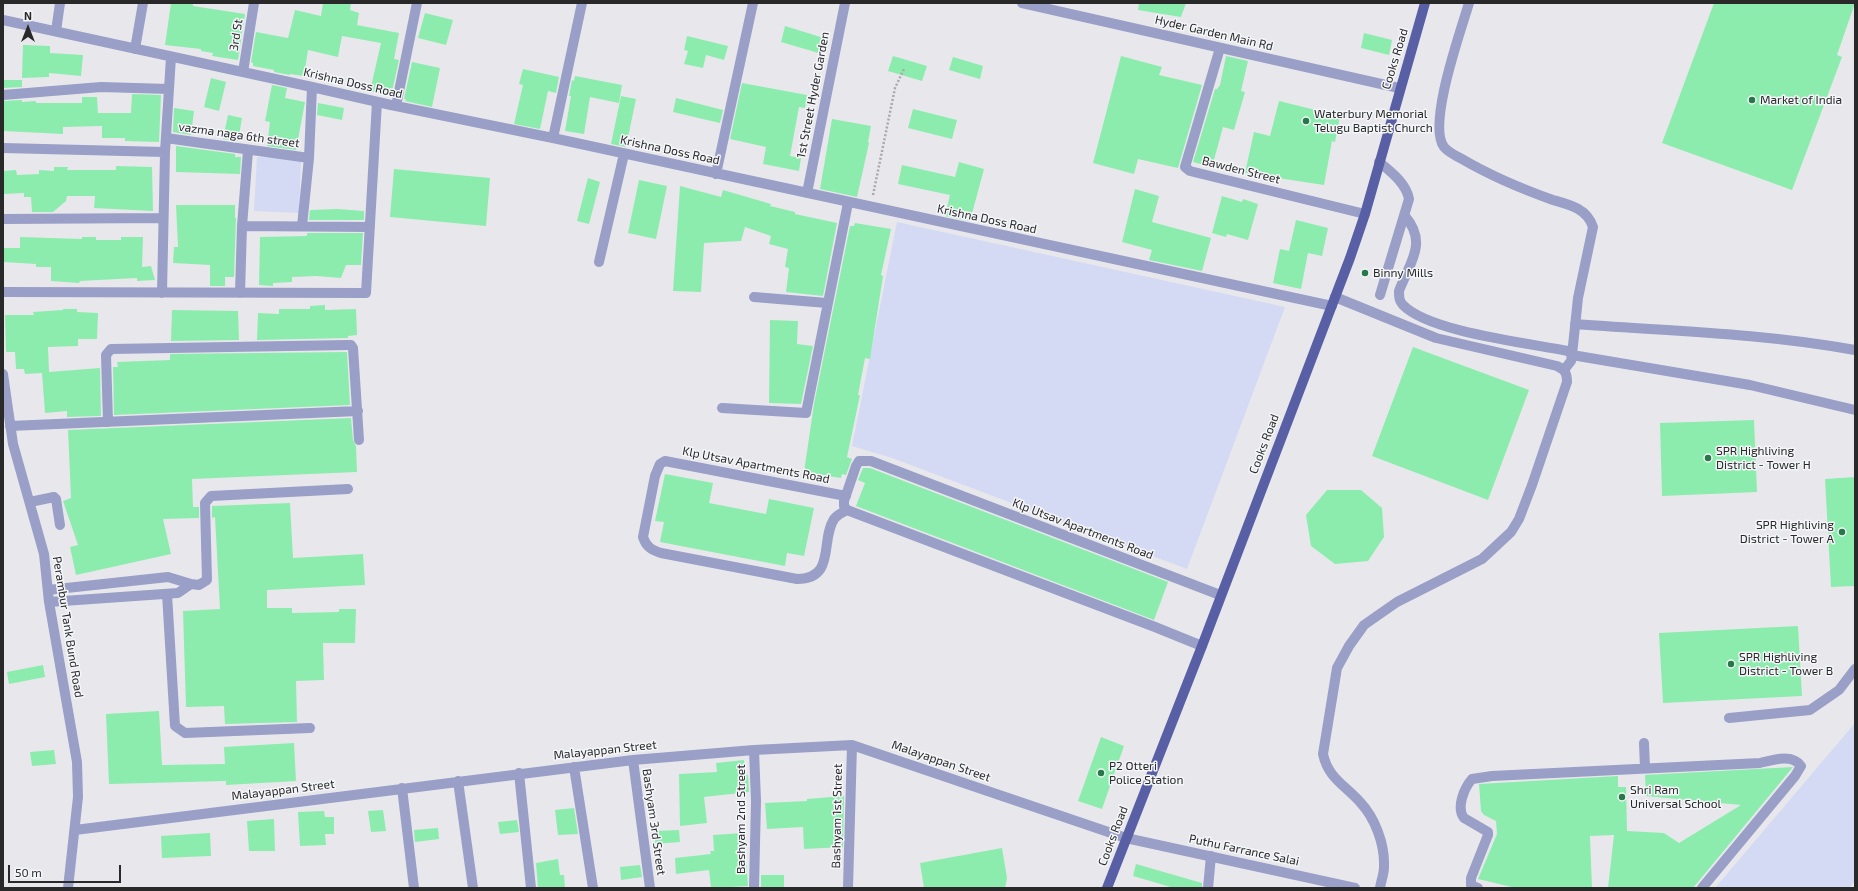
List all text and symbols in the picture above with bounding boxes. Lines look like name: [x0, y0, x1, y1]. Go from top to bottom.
north arrow: [8, 8, 48, 48]
text: N: [24, 9, 32, 22]
street label: Hyder Garden Main Rd: [1153, 12, 1275, 54]
street label: 3rd St: [226, 18, 246, 52]
street label: Cooks Road: [1379, 27, 1411, 91]
street label: 1st Street Hyder Garden: [794, 31, 832, 159]
street label: Krishna Doss Road: [302, 65, 404, 101]
place label: Market of India: [1760, 93, 1842, 107]
marker: Market of India: [1747, 95, 1757, 105]
place label: Waterbury Memorial Telugu Baptist Church: [1314, 107, 1433, 135]
marker: Waterbury Memorial Telugu Baptist Church: [1301, 116, 1311, 126]
street label: vazma naga 6th street: [178, 119, 300, 151]
street label: Krishna Doss Road: [619, 132, 721, 168]
street label: Bawden Street: [1200, 153, 1282, 187]
street label: Krishna Doss Road: [936, 201, 1038, 237]
place label: Binny Mills: [1373, 266, 1433, 280]
marker: Binny Mills: [1360, 268, 1370, 278]
street label: Cooks Road: [1246, 412, 1282, 476]
street label: Klp Utsav Apartments Road: [681, 444, 831, 486]
place label: SPR Highliving District - Tower H: [1716, 444, 1811, 472]
marker: SPR Highliving District - Tower H: [1703, 453, 1713, 463]
street label: Klp Utsav Apartments Road: [1010, 495, 1156, 563]
place label: SPR Highliving District - Tower A: [1740, 518, 1834, 546]
marker: SPR Highliving District - Tower A: [1837, 527, 1847, 537]
street label: Perambur Tank Bund Road: [50, 555, 86, 699]
place label: SPR Highliving District - Tower B: [1739, 650, 1833, 678]
marker: SPR Highliving District - Tower B: [1726, 659, 1736, 669]
street label: Malayappan Street: [553, 737, 657, 763]
street label: Malayappan Street: [890, 737, 992, 785]
place label: P2 Otteri Police Station: [1109, 759, 1183, 787]
street label: Bashyam 2nd Street: [734, 764, 748, 874]
street label: Bashyam 1st Street: [829, 764, 845, 868]
street label: Bashyam 3rd Street: [639, 768, 669, 876]
marker: P2 Otteri Police Station: [1096, 768, 1106, 778]
street label: Malayappan Street: [231, 777, 335, 803]
place label: Shri Ram Universal School: [1630, 783, 1721, 811]
marker: Shri Ram Universal School: [1617, 792, 1627, 802]
street label: Cooks Road: [1095, 804, 1131, 868]
street label: Puthu Farrance Salai: [1188, 831, 1300, 869]
scale bar: [10, 857, 123, 883]
text: 50 m: [15, 865, 42, 879]

